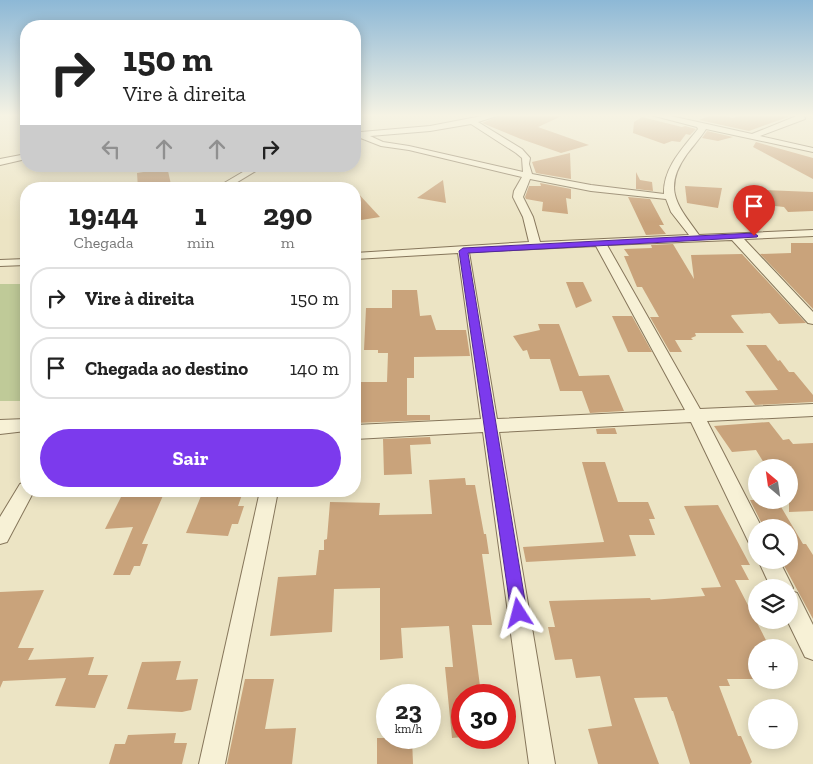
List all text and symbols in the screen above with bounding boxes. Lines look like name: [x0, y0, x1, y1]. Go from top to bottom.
text: 150 m: [123, 38, 213, 80]
icon: right: [40, 40, 105, 105]
text: Vire à direita: [123, 80, 246, 107]
icon: left: [97, 135, 125, 163]
icon: ahead: [150, 135, 178, 163]
icon: ahead: [203, 135, 231, 163]
icon: right: [256, 135, 284, 163]
pin: [733, 185, 775, 236]
icon: arrive: [740, 192, 768, 220]
text: 19:44: [69, 197, 138, 233]
text: 1: [195, 197, 207, 233]
text: 290: [263, 197, 312, 233]
text: Chegada: [74, 233, 133, 252]
text: min: [187, 233, 214, 252]
text: m: [281, 233, 295, 252]
icon: right: [42, 284, 70, 312]
text: Vire à direita: [85, 287, 194, 310]
text: 150 m: [290, 287, 339, 310]
icon: arrive: [42, 354, 70, 382]
text: Chegada ao destino: [85, 357, 248, 380]
text: 140 m: [290, 357, 339, 380]
button: Sair: [40, 429, 341, 487]
north arrow: [748, 459, 798, 509]
map controls: [748, 459, 798, 749]
button: search: [748, 519, 798, 569]
button: layers: [748, 579, 798, 629]
position arrow: [492, 586, 544, 638]
button: +: [748, 639, 798, 689]
speed limit sign: 30: [451, 684, 516, 749]
text: 23: [395, 695, 422, 725]
button: −: [748, 699, 798, 749]
text: km/h: [395, 722, 422, 736]

